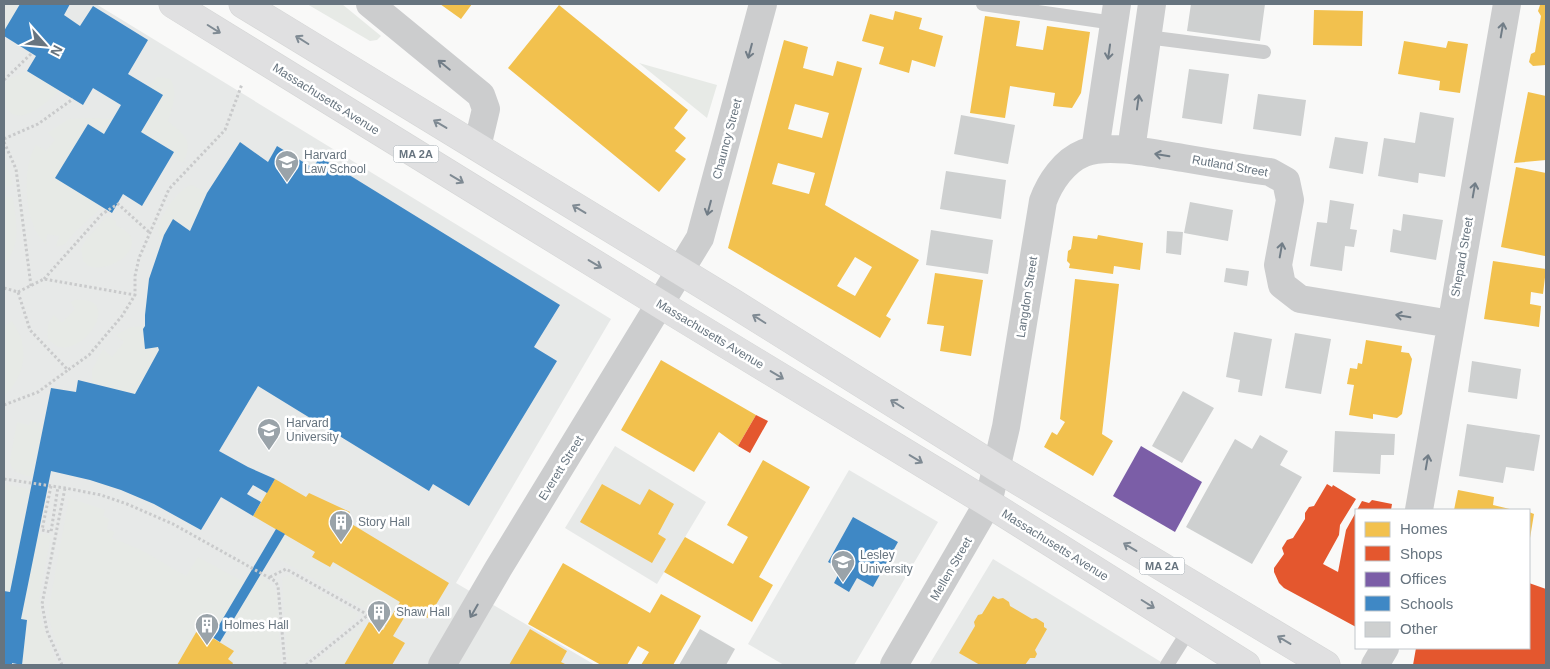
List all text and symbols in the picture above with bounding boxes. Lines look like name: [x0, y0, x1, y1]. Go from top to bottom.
north arrow: [20, 20, 70, 70]
one-way arrow: [1498, 22, 1508, 38]
one-way arrow: [207, 25, 221, 35]
one-way arrow: [295, 35, 309, 45]
one-way arrow: [745, 42, 755, 58]
text: N: [47, 43, 66, 59]
one-way arrow: [1104, 44, 1114, 60]
one-way arrow: [438, 59, 451, 70]
street label: Massachusetts Avenue: [270, 60, 382, 138]
one-way arrow: [1133, 95, 1143, 111]
street label: Chauncy Street: [710, 97, 745, 181]
one-way arrow: [434, 119, 448, 129]
road number: MA 2A: [394, 146, 438, 162]
place label: Harvard Law School: [304, 148, 366, 176]
school or university icon: Harvard Law School: [274, 149, 300, 183]
one-way arrow: [1155, 150, 1171, 160]
street label: Rutland Street: [1191, 152, 1270, 180]
one-way arrow: [449, 175, 463, 185]
one-way arrow: [1470, 182, 1480, 198]
one-way arrow: [703, 199, 713, 215]
one-way arrow: [573, 204, 587, 214]
street label: Shepard Street: [1448, 215, 1476, 298]
one-way arrow: [1276, 243, 1286, 259]
street label: Langdon Street: [1014, 255, 1040, 339]
one-way arrow: [588, 260, 602, 270]
street label: Massachusetts Avenue: [654, 296, 767, 372]
one-way arrow: [1395, 311, 1411, 321]
one-way arrow: [752, 313, 766, 323]
one-way arrow: [770, 370, 784, 380]
one-way arrow: [890, 399, 904, 409]
place label: Harvard University: [286, 416, 339, 444]
school or university icon: Harvard University: [256, 417, 282, 451]
street label: Everett Street: [536, 433, 587, 503]
one-way arrow: [908, 455, 922, 465]
one-way arrow: [1423, 455, 1433, 471]
street label: Massachusetts Avenue: [999, 506, 1111, 584]
building icon: Story Hall: [328, 509, 354, 543]
legend: [1355, 509, 1530, 649]
place label: Story Hall: [358, 515, 410, 529]
text: Homes: [1400, 520, 1448, 537]
street label: Mellen Street: [927, 534, 975, 603]
one-way arrow: [1123, 542, 1138, 552]
text: Shops: [1400, 545, 1443, 562]
place label: Lesley University: [860, 548, 913, 576]
school or university icon: Lesley University: [830, 549, 856, 583]
road number: MA 2A: [1140, 558, 1184, 574]
text: Offices: [1400, 570, 1446, 587]
text: Schools: [1400, 595, 1453, 612]
building icon: Shaw Hall: [366, 599, 392, 633]
one-way arrow: [1141, 599, 1155, 609]
one-way arrow: [468, 604, 478, 618]
place label: Shaw Hall: [396, 605, 450, 619]
building icon: Holmes Hall: [194, 612, 220, 646]
place label: Holmes Hall: [224, 618, 289, 632]
text: Other: [1400, 620, 1438, 637]
one-way arrow: [1278, 635, 1292, 645]

